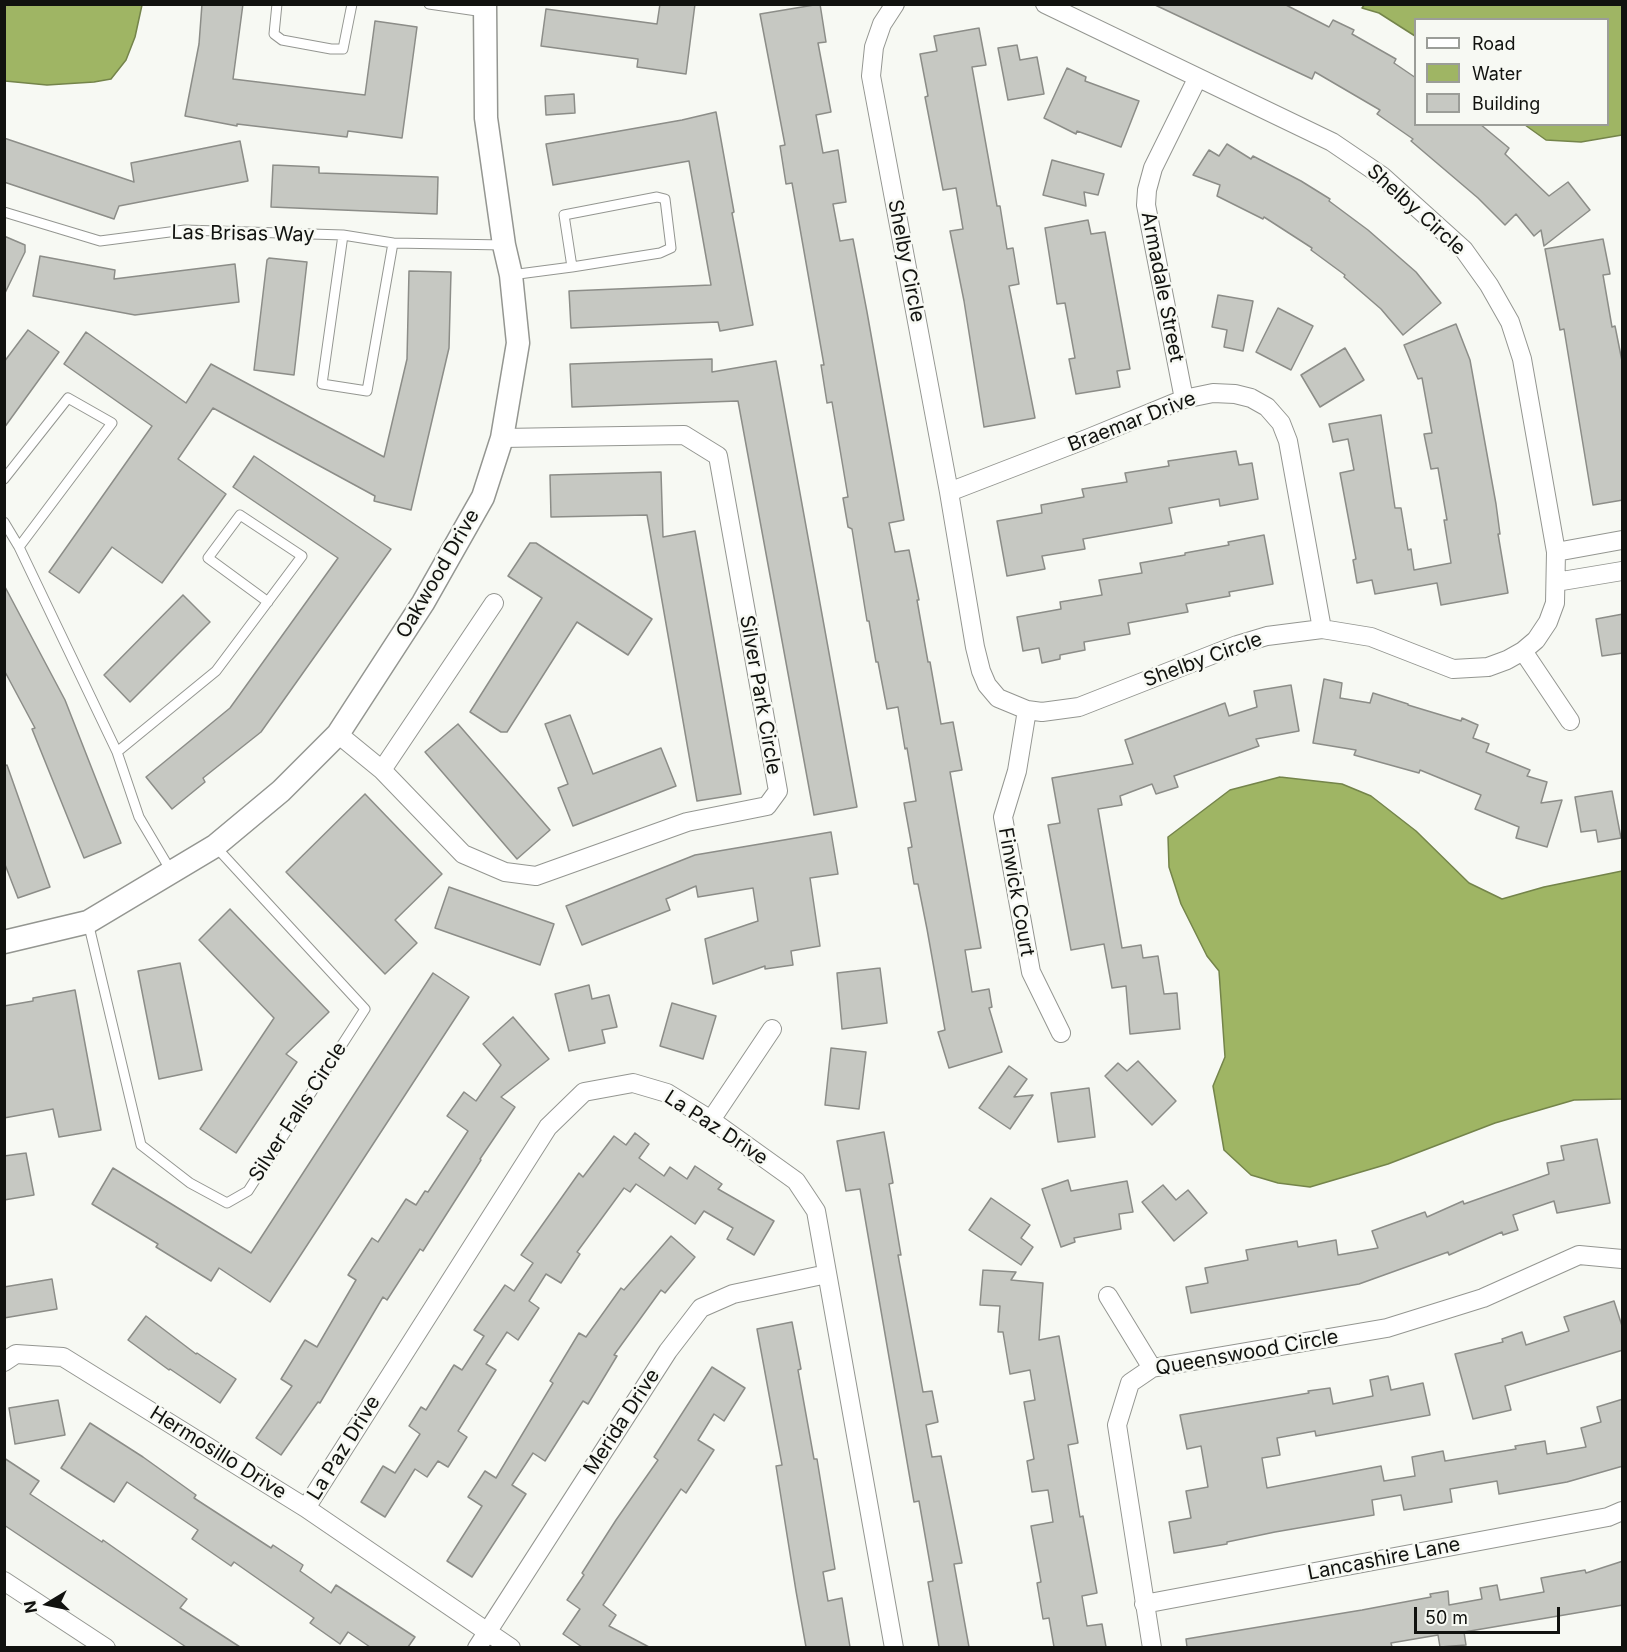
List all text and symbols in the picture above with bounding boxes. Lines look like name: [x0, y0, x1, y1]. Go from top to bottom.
legend: [1414, 18, 1609, 126]
text: Road: [1472, 33, 1515, 54]
text: Water: [1472, 63, 1522, 84]
text: Building: [1472, 93, 1540, 114]
street label: Shelby Circle: [1362, 159, 1470, 261]
street label: Shelby Circle: [882, 198, 930, 324]
street label: Armadale Street: [1136, 210, 1188, 364]
street label: Las Brisas Way: [171, 221, 315, 247]
street label: Braemar Drive: [1065, 387, 1199, 457]
street label: Oakwood Drive: [391, 505, 485, 643]
street label: Silver Park Circle: [734, 613, 786, 777]
street label: Shelby Circle: [1140, 627, 1266, 693]
street label: Finwick Court: [993, 826, 1039, 958]
street label: Silver Falls Circle: [244, 1038, 352, 1186]
street label: La Paz Drive: [660, 1086, 772, 1170]
street label: Queenswood Circle: [1154, 1325, 1340, 1381]
street label: Merida Drive: [579, 1365, 665, 1479]
street label: La Paz Drive: [302, 1391, 386, 1505]
street label: Hermosillo Drive: [145, 1401, 291, 1505]
street label: Lancashire Lane: [1306, 1532, 1462, 1586]
north arrow: [18, 1574, 78, 1634]
scale bar: [1417, 1595, 1562, 1633]
text: N: [19, 1599, 41, 1615]
text: 50 m: [1425, 1607, 1468, 1628]

